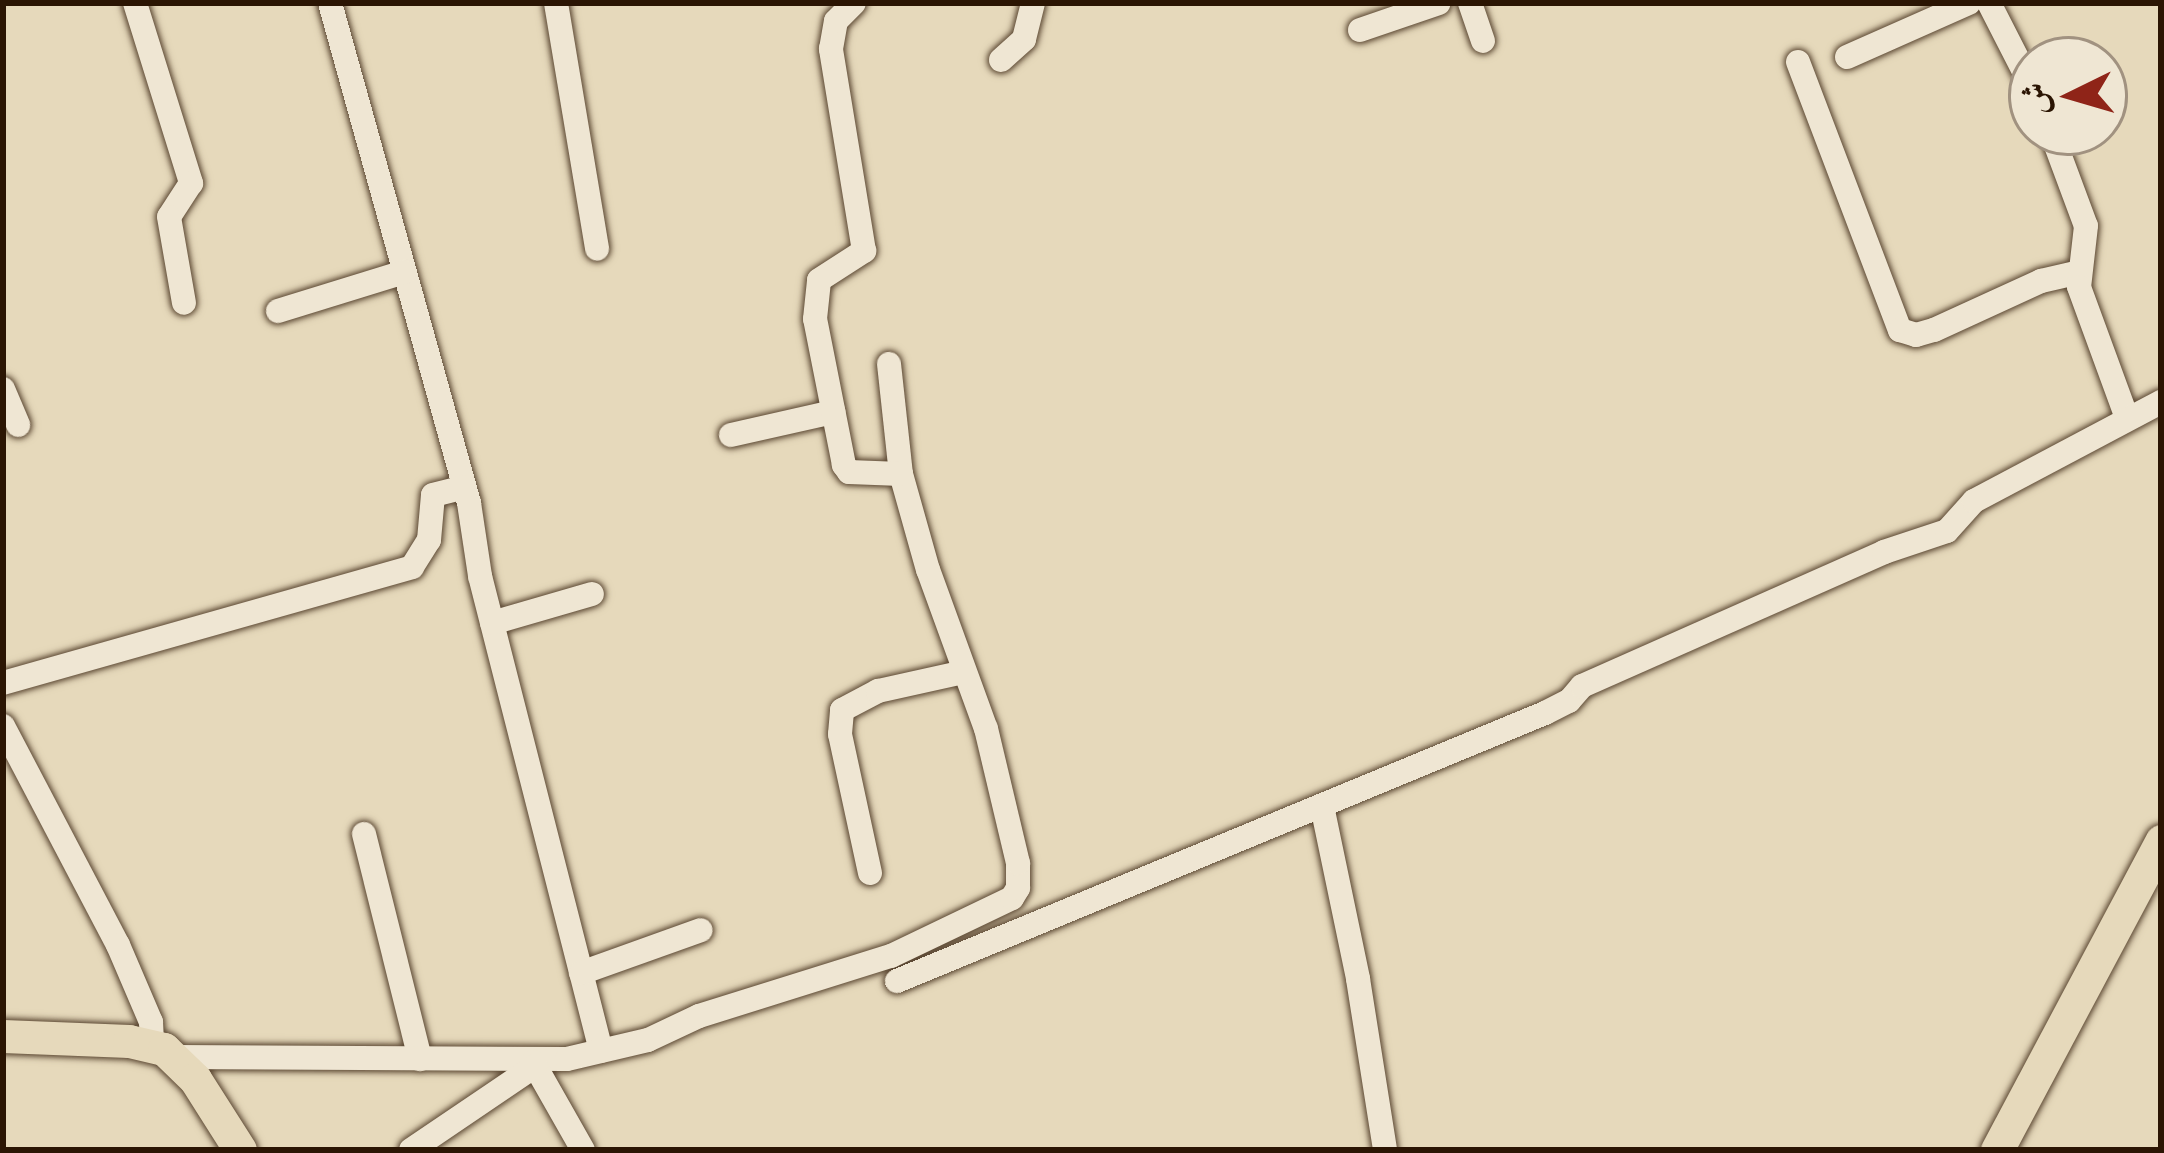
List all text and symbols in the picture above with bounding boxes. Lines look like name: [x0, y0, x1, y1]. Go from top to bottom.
north arrow: [2008, 36, 2128, 156]
text: ش: [2012, 81, 2057, 117]

